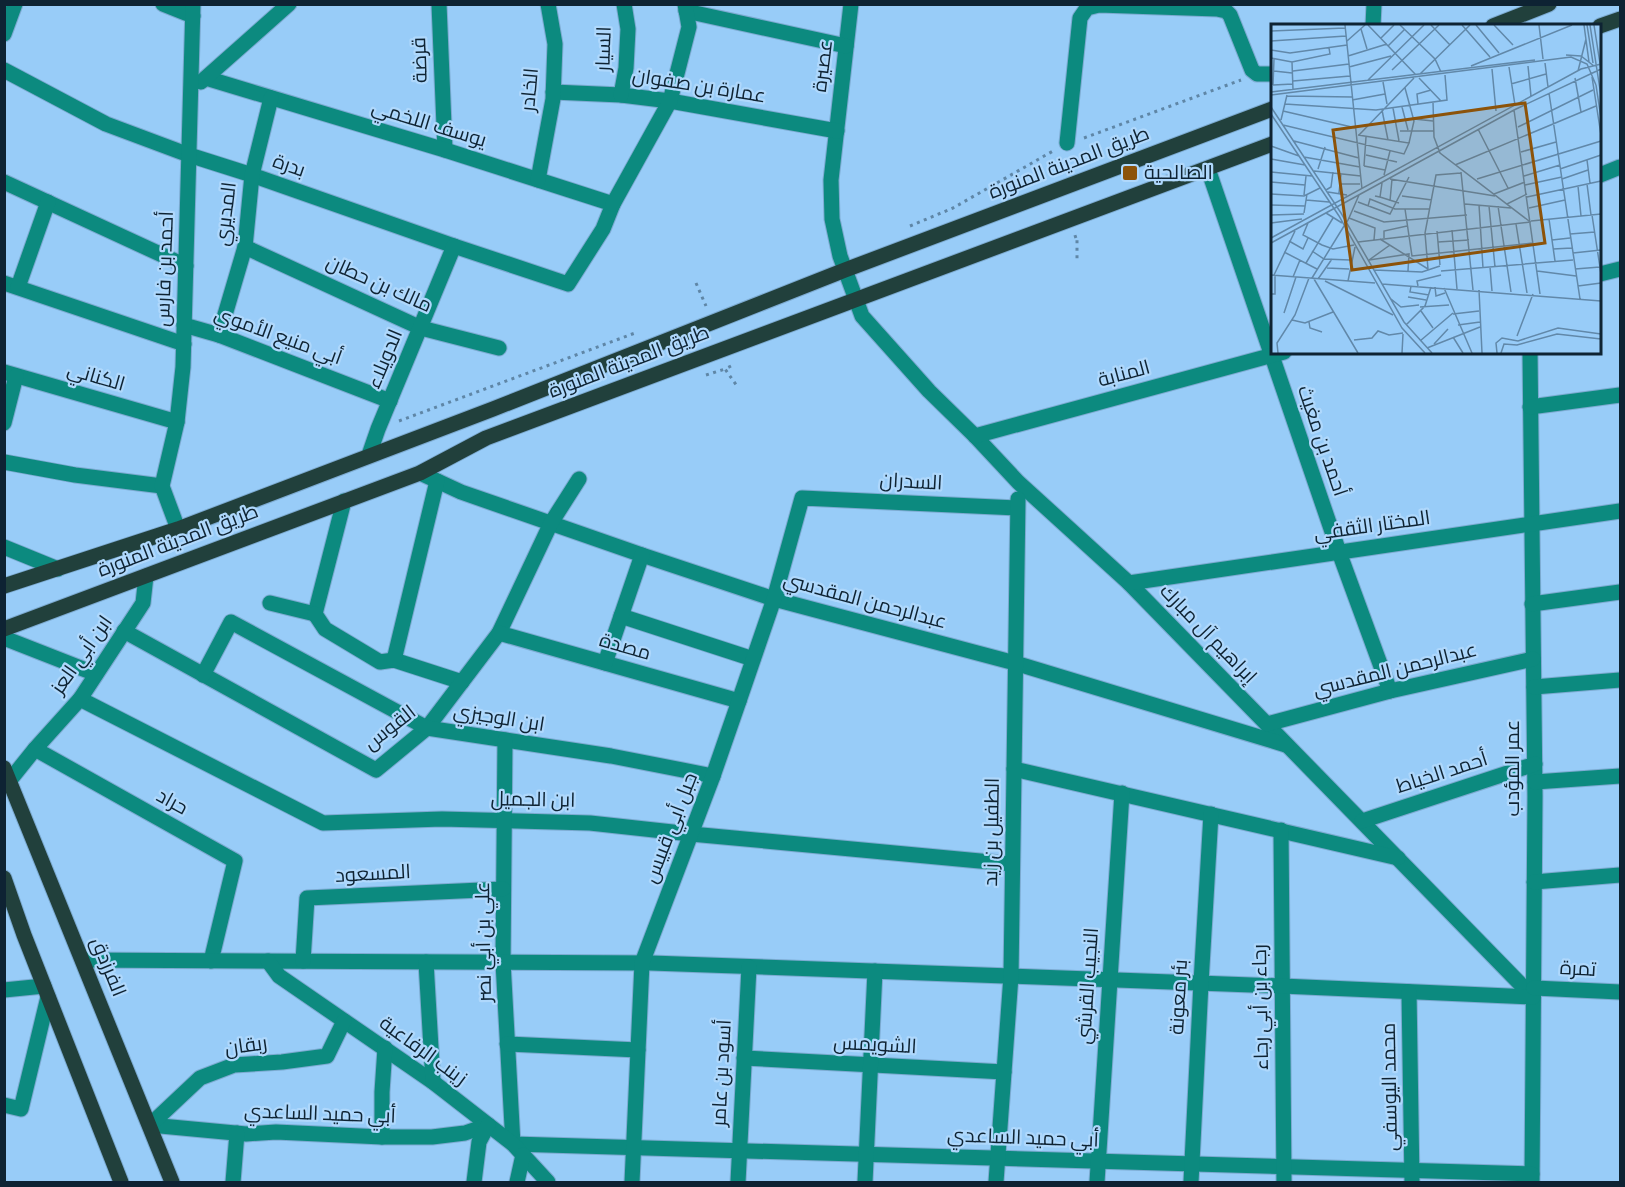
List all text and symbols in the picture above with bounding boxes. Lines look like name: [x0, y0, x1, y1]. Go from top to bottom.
inset map: [1271, 24, 1601, 354]
street label: السيار: [589, 26, 619, 73]
street label: قرضة: [405, 36, 435, 84]
street label: عصيرة: [806, 38, 840, 94]
street label: عمارة بن صفوان: [630, 62, 768, 110]
street label: الخادر: [514, 67, 546, 114]
street label: يوسف اللخمي: [368, 93, 491, 156]
street label: طريق المدينة المنورة: [984, 119, 1154, 207]
street label: بدرة: [269, 147, 309, 185]
place label: الصالحية: [1144, 159, 1213, 187]
marker: الصالحية: [1121, 164, 1139, 182]
street label: المديري: [208, 180, 245, 248]
street label: أحمد بن فارس: [149, 211, 181, 327]
street label: مالك بن حطان: [322, 248, 436, 320]
street label: أبي منيع الأموي: [210, 300, 346, 373]
street label: طريق المدينة المنورة: [544, 318, 714, 406]
street label: الدويلاء: [360, 325, 410, 393]
street label: المنابة: [1095, 354, 1153, 394]
street label: الكناني: [64, 355, 128, 400]
street label: أحمد بن مغيث: [1290, 382, 1354, 500]
street label: السدران: [879, 466, 943, 498]
street label: طريق المدينة المنورة: [93, 497, 263, 585]
street label: المختار الثقفي: [1312, 504, 1432, 549]
street label: عبدالرحمن المقدسي: [780, 566, 950, 636]
street label: إبراهيم آل مبارك: [1153, 578, 1263, 690]
street label: ابن أبي العز: [44, 610, 120, 702]
street label: مصدة: [596, 626, 654, 668]
street label: عبدالرحمن المقدسي: [1310, 636, 1480, 704]
street label: ابن الوجيزي: [451, 697, 547, 740]
street label: القوس: [358, 699, 422, 757]
street label: عمر المؤدب: [1499, 720, 1527, 816]
street label: أحمد الخياط: [1393, 745, 1491, 801]
street label: جبل أبي قبيس: [637, 769, 706, 888]
street label: الطفيل بن زيد: [977, 777, 1007, 887]
street label: حراد: [151, 782, 193, 822]
street label: ابن الجميل: [490, 785, 576, 815]
street label: المسعود: [335, 858, 411, 890]
street label: علي بن أبي نصر: [469, 882, 500, 1003]
street label: النجيب القرشي: [1070, 927, 1106, 1045]
street label: الفرزدق: [83, 933, 133, 1001]
street label: رجاء بن أبي رجاء: [1246, 944, 1277, 1070]
street label: تمرة: [1559, 954, 1598, 984]
street label: بئر معونة: [1163, 959, 1195, 1035]
street label: زينب الرفاعية: [373, 1010, 473, 1092]
street label: أسود بن عامر: [705, 1019, 739, 1128]
street label: محمد اليوسفي: [1375, 1023, 1406, 1151]
street label: ربقان: [223, 1029, 269, 1063]
street label: الشويمس: [833, 1029, 917, 1061]
street label: أبي حميد الساعدي: [244, 1097, 396, 1132]
street label: أبي حميد الساعدي: [947, 1121, 1099, 1156]

